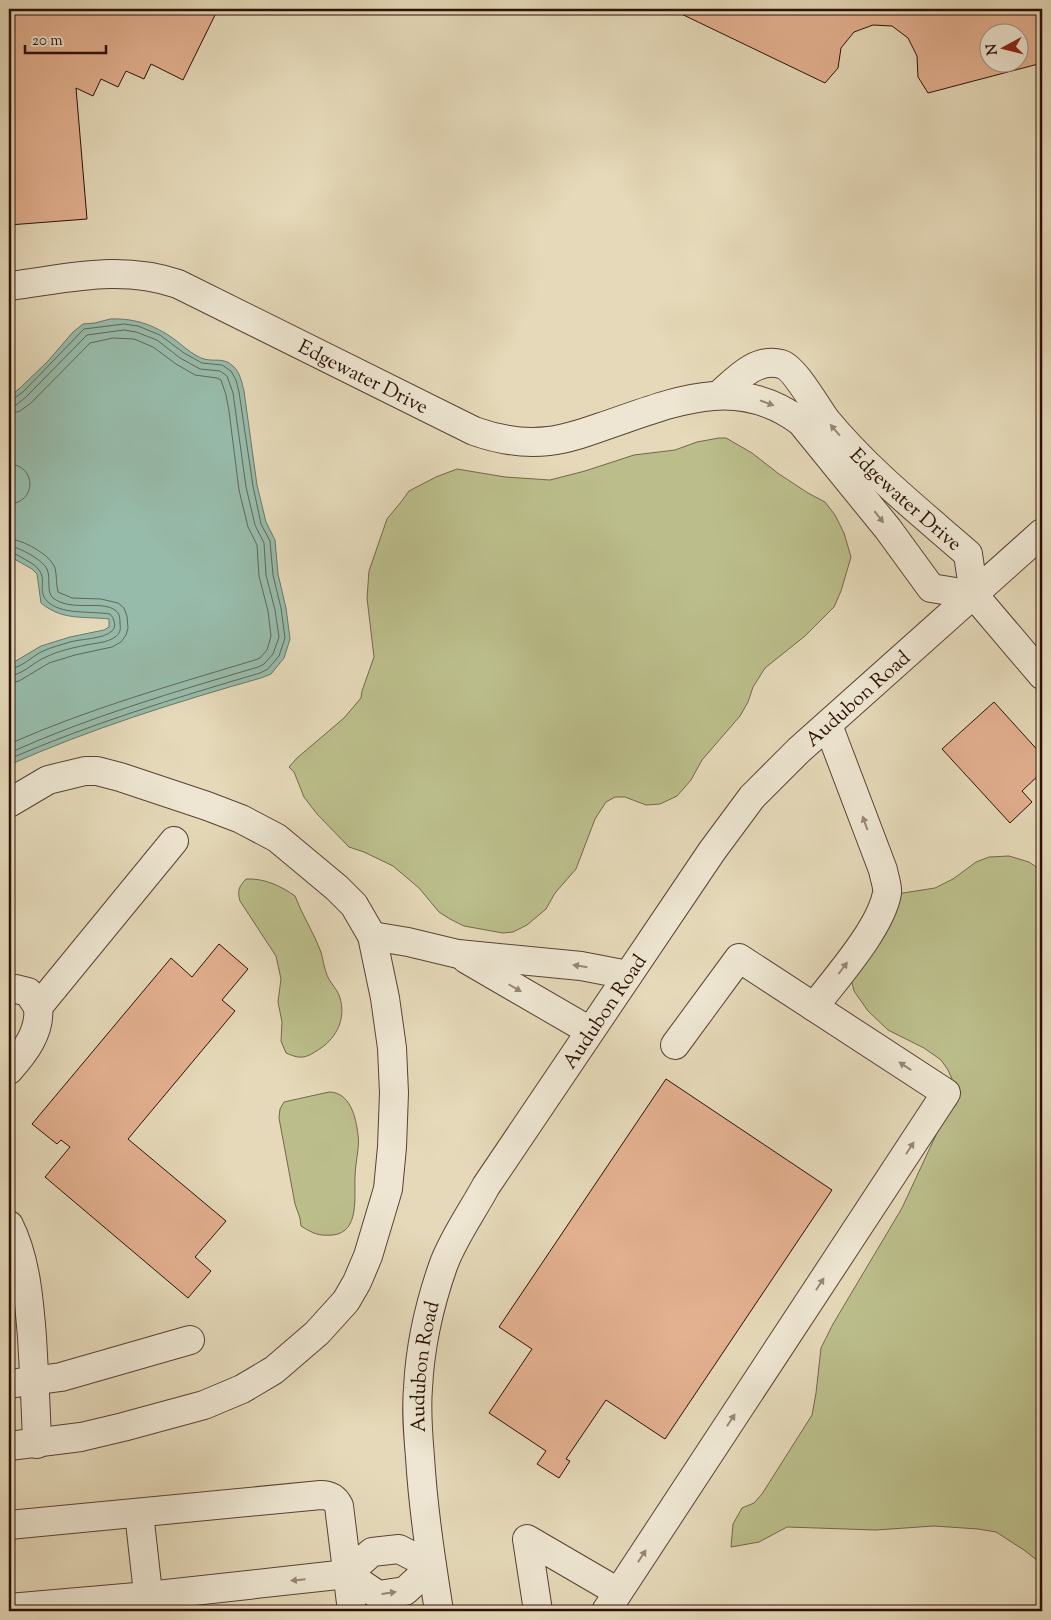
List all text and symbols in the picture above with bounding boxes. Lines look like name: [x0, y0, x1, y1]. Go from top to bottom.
scale bar: [25, 22, 106, 54]
north arrow: [978, 22, 1028, 72]
text: 20 m: [32, 31, 63, 52]
text: N: [982, 43, 1004, 56]
street label: Edgewater Drive: [292, 334, 432, 423]
one-way arrow: [760, 399, 775, 407]
one-way arrow: [830, 424, 841, 436]
street label: Edgewater Drive: [842, 443, 967, 559]
one-way arrow: [873, 510, 884, 523]
street label: Audubon Road: [800, 645, 918, 755]
one-way arrow: [861, 815, 868, 830]
street label: Audubon Road: [557, 950, 655, 1076]
one-way arrow: [572, 962, 588, 970]
one-way arrow: [838, 962, 849, 975]
one-way arrow: [508, 983, 522, 992]
one-way arrow: [899, 1061, 912, 1071]
one-way arrow: [905, 1142, 915, 1155]
one-way arrow: [816, 1277, 825, 1291]
street label: Audubon Road: [405, 1298, 448, 1433]
one-way arrow: [726, 1413, 736, 1427]
one-way arrow: [637, 1549, 647, 1562]
one-way arrow: [290, 1576, 306, 1584]
one-way arrow: [382, 1589, 398, 1597]

